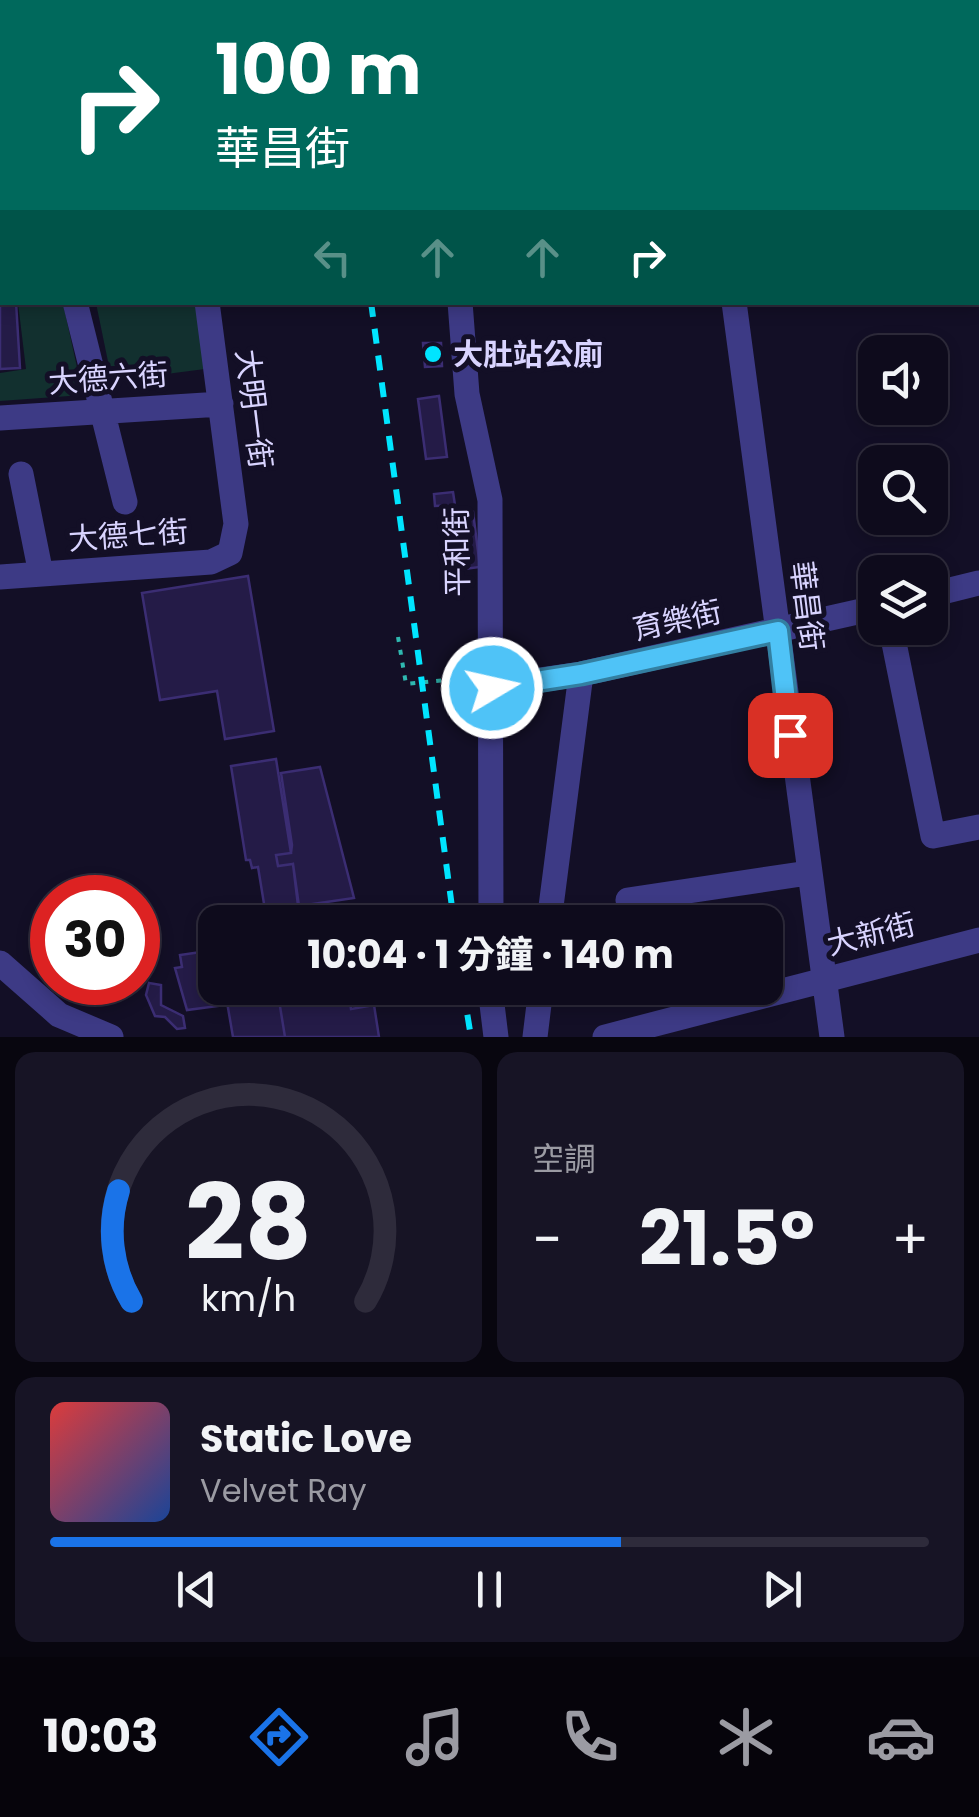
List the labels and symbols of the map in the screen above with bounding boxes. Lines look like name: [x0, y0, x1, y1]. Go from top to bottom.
place label: 大肚站公廁: [453, 333, 603, 376]
marker: 大肚站公廁: [422, 343, 444, 365]
street label: 大明一街: [225, 347, 283, 471]
street label: 大德六街: [47, 352, 169, 404]
street label: 平和街: [435, 507, 479, 597]
street label: 大德七街: [67, 509, 189, 561]
street label: 華昌街: [780, 559, 834, 653]
street label: 育樂街: [629, 590, 725, 650]
position arrow: [440, 636, 544, 740]
pin: [748, 693, 833, 778]
speed limit sign: 30: [30, 875, 160, 1005]
street label: 大新街: [822, 902, 920, 966]

